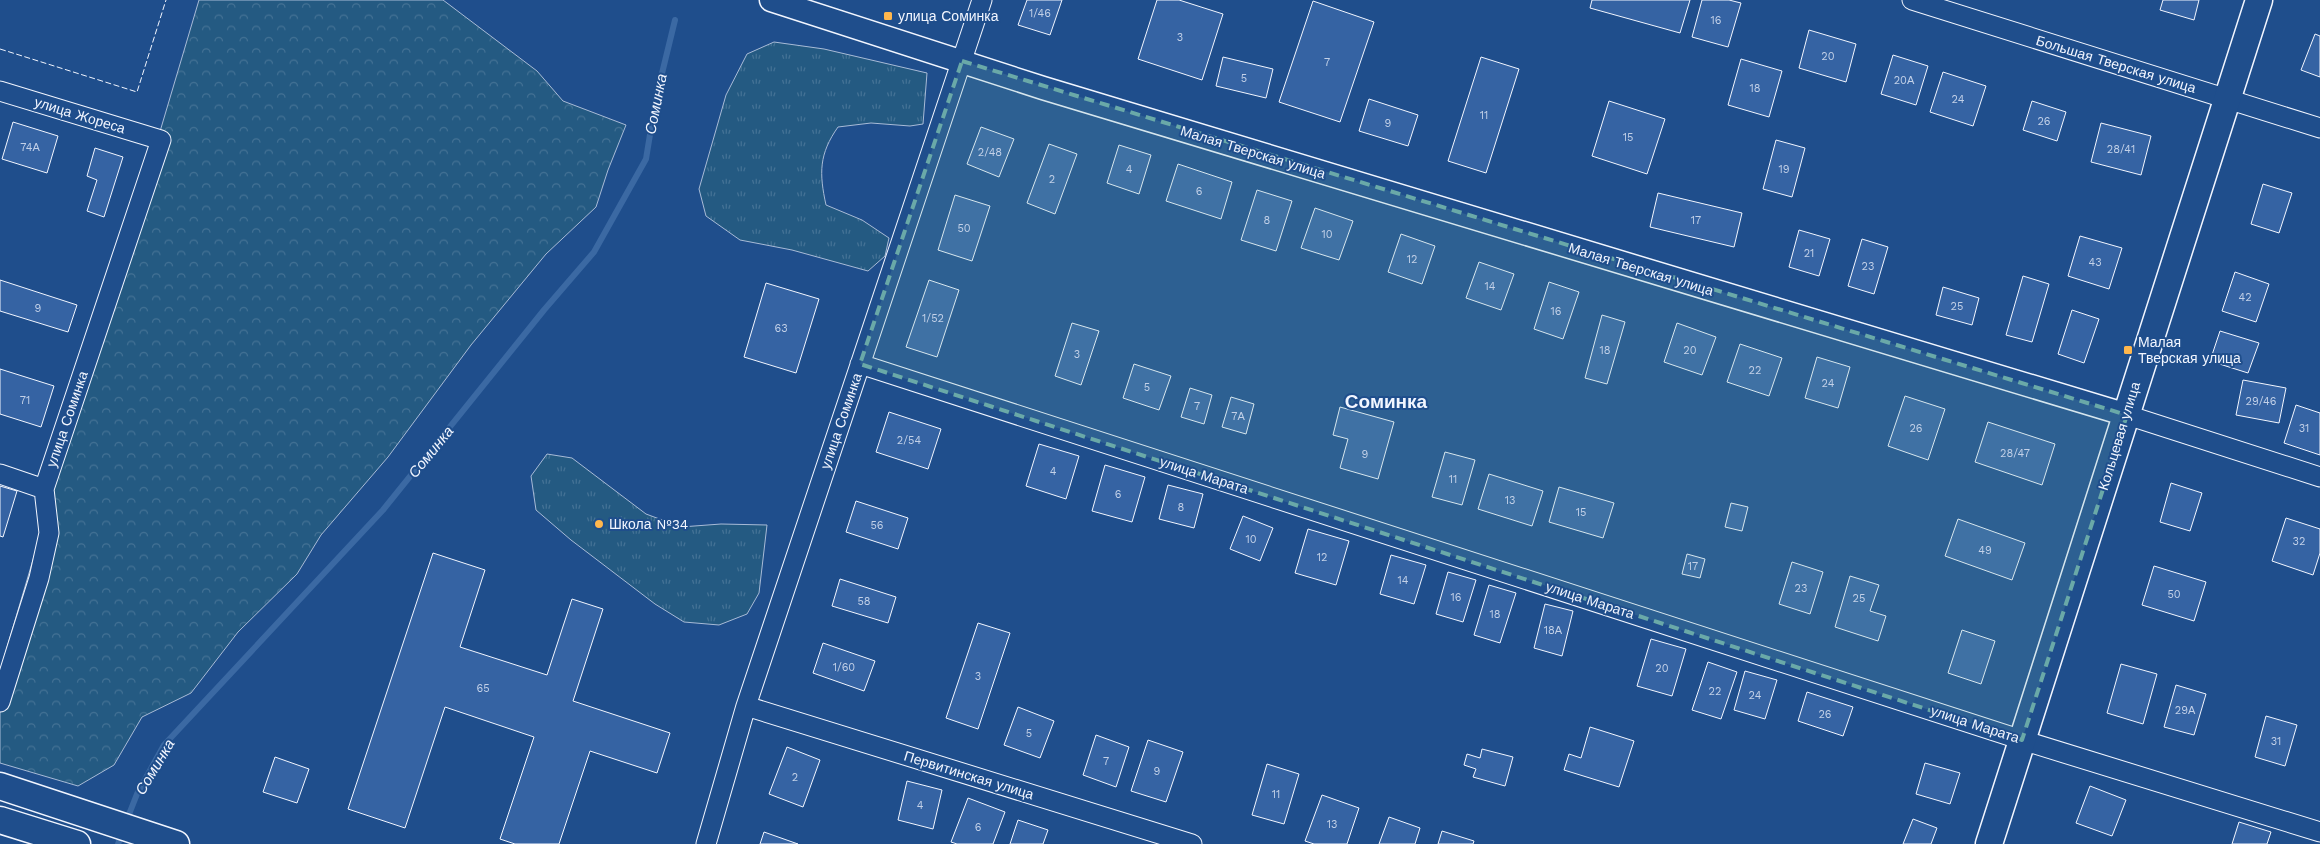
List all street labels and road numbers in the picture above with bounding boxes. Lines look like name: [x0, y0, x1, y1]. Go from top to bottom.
street label: Большая Тверская улица: [2034, 32, 2198, 96]
street label: улица Жореса: [33, 94, 128, 136]
street label: Малая Тверская улица: [1179, 122, 1328, 182]
street label: Малая Тверская улица: [1567, 239, 1716, 299]
street label: улица Соминка: [43, 369, 91, 469]
street label: улица Соминка: [817, 371, 865, 471]
street label: Кольцевая улица: [2095, 380, 2143, 492]
street label: улица Марата: [1158, 453, 1251, 497]
street label: улица Марата: [1544, 578, 1637, 622]
street label: улица Марата: [1929, 702, 2022, 746]
street label: Первитинская улица: [902, 748, 1036, 802]

